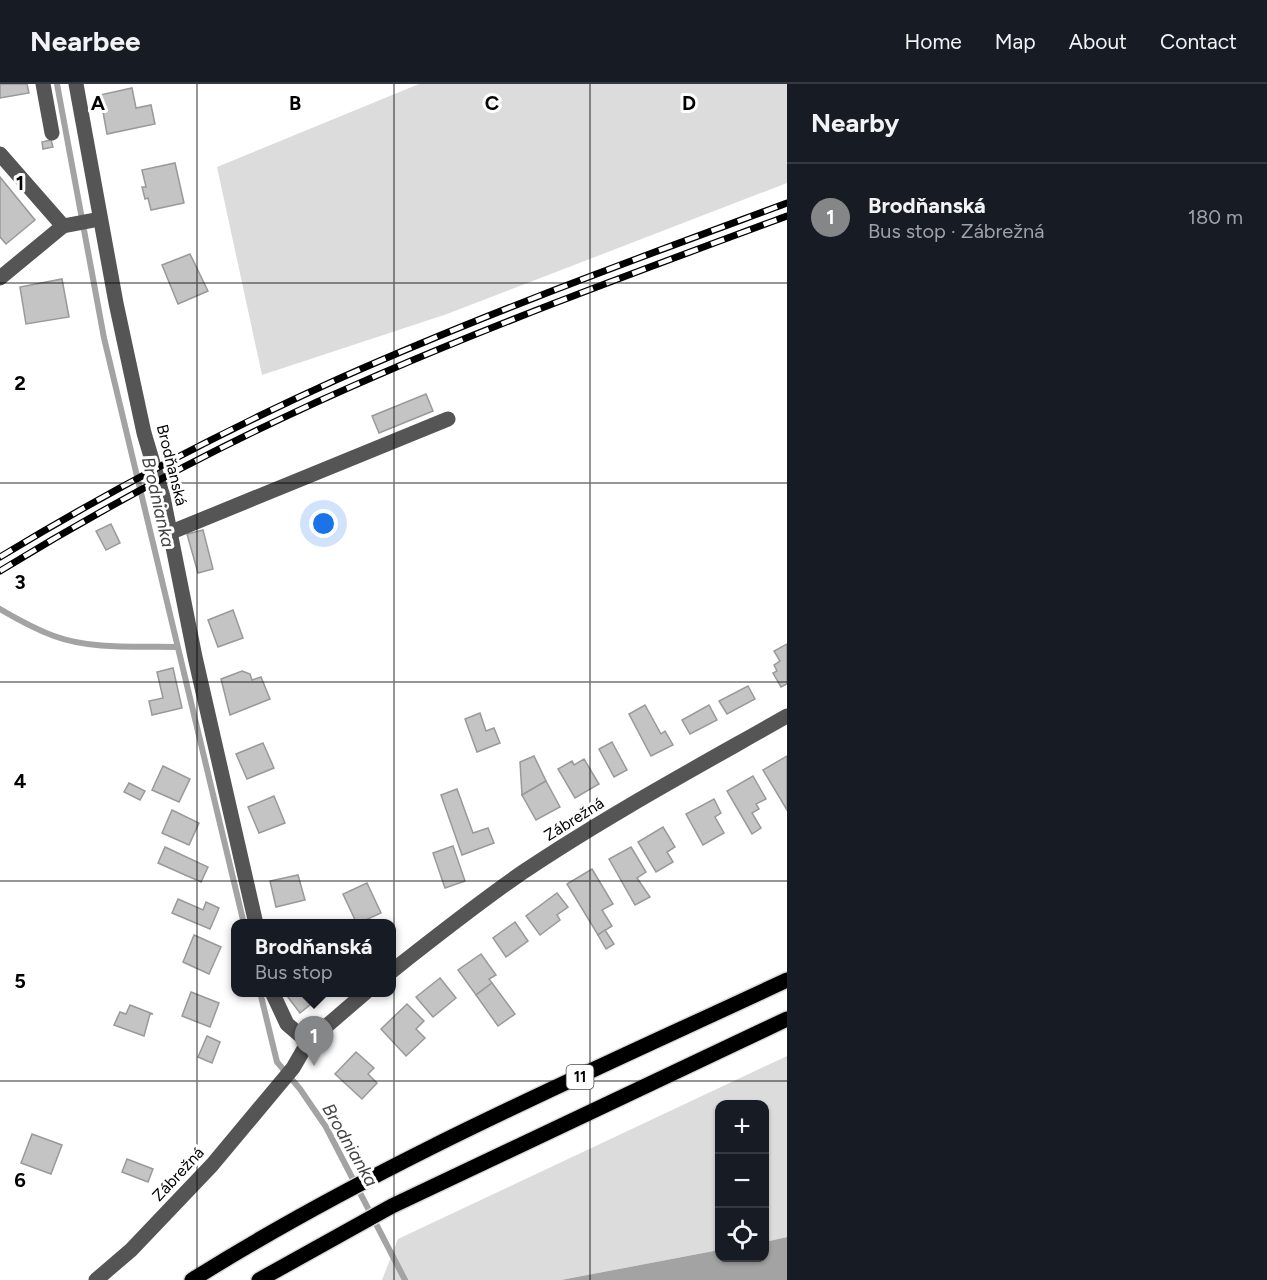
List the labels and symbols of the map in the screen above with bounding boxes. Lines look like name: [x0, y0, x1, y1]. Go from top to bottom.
text: A: [91, 91, 106, 115]
text: B: [289, 91, 301, 115]
text: C: [485, 91, 499, 115]
text: D: [682, 91, 696, 115]
text: 1: [16, 171, 24, 195]
text: 2: [14, 371, 26, 395]
street label: Brodňanská: [153, 422, 191, 508]
water label: Brodnianka: [137, 455, 179, 550]
your location: [309, 509, 338, 538]
text: 3: [14, 570, 26, 594]
text: 4: [14, 769, 27, 793]
street label: Zábrežná: [541, 793, 607, 845]
text: 5: [14, 969, 26, 993]
pin: 1: [294, 1016, 334, 1066]
road number: 11: [566, 1065, 594, 1089]
water label: Brodnianka: [317, 1100, 383, 1191]
street label: Zábrežná: [148, 1143, 208, 1205]
text: 6: [14, 1168, 26, 1192]

